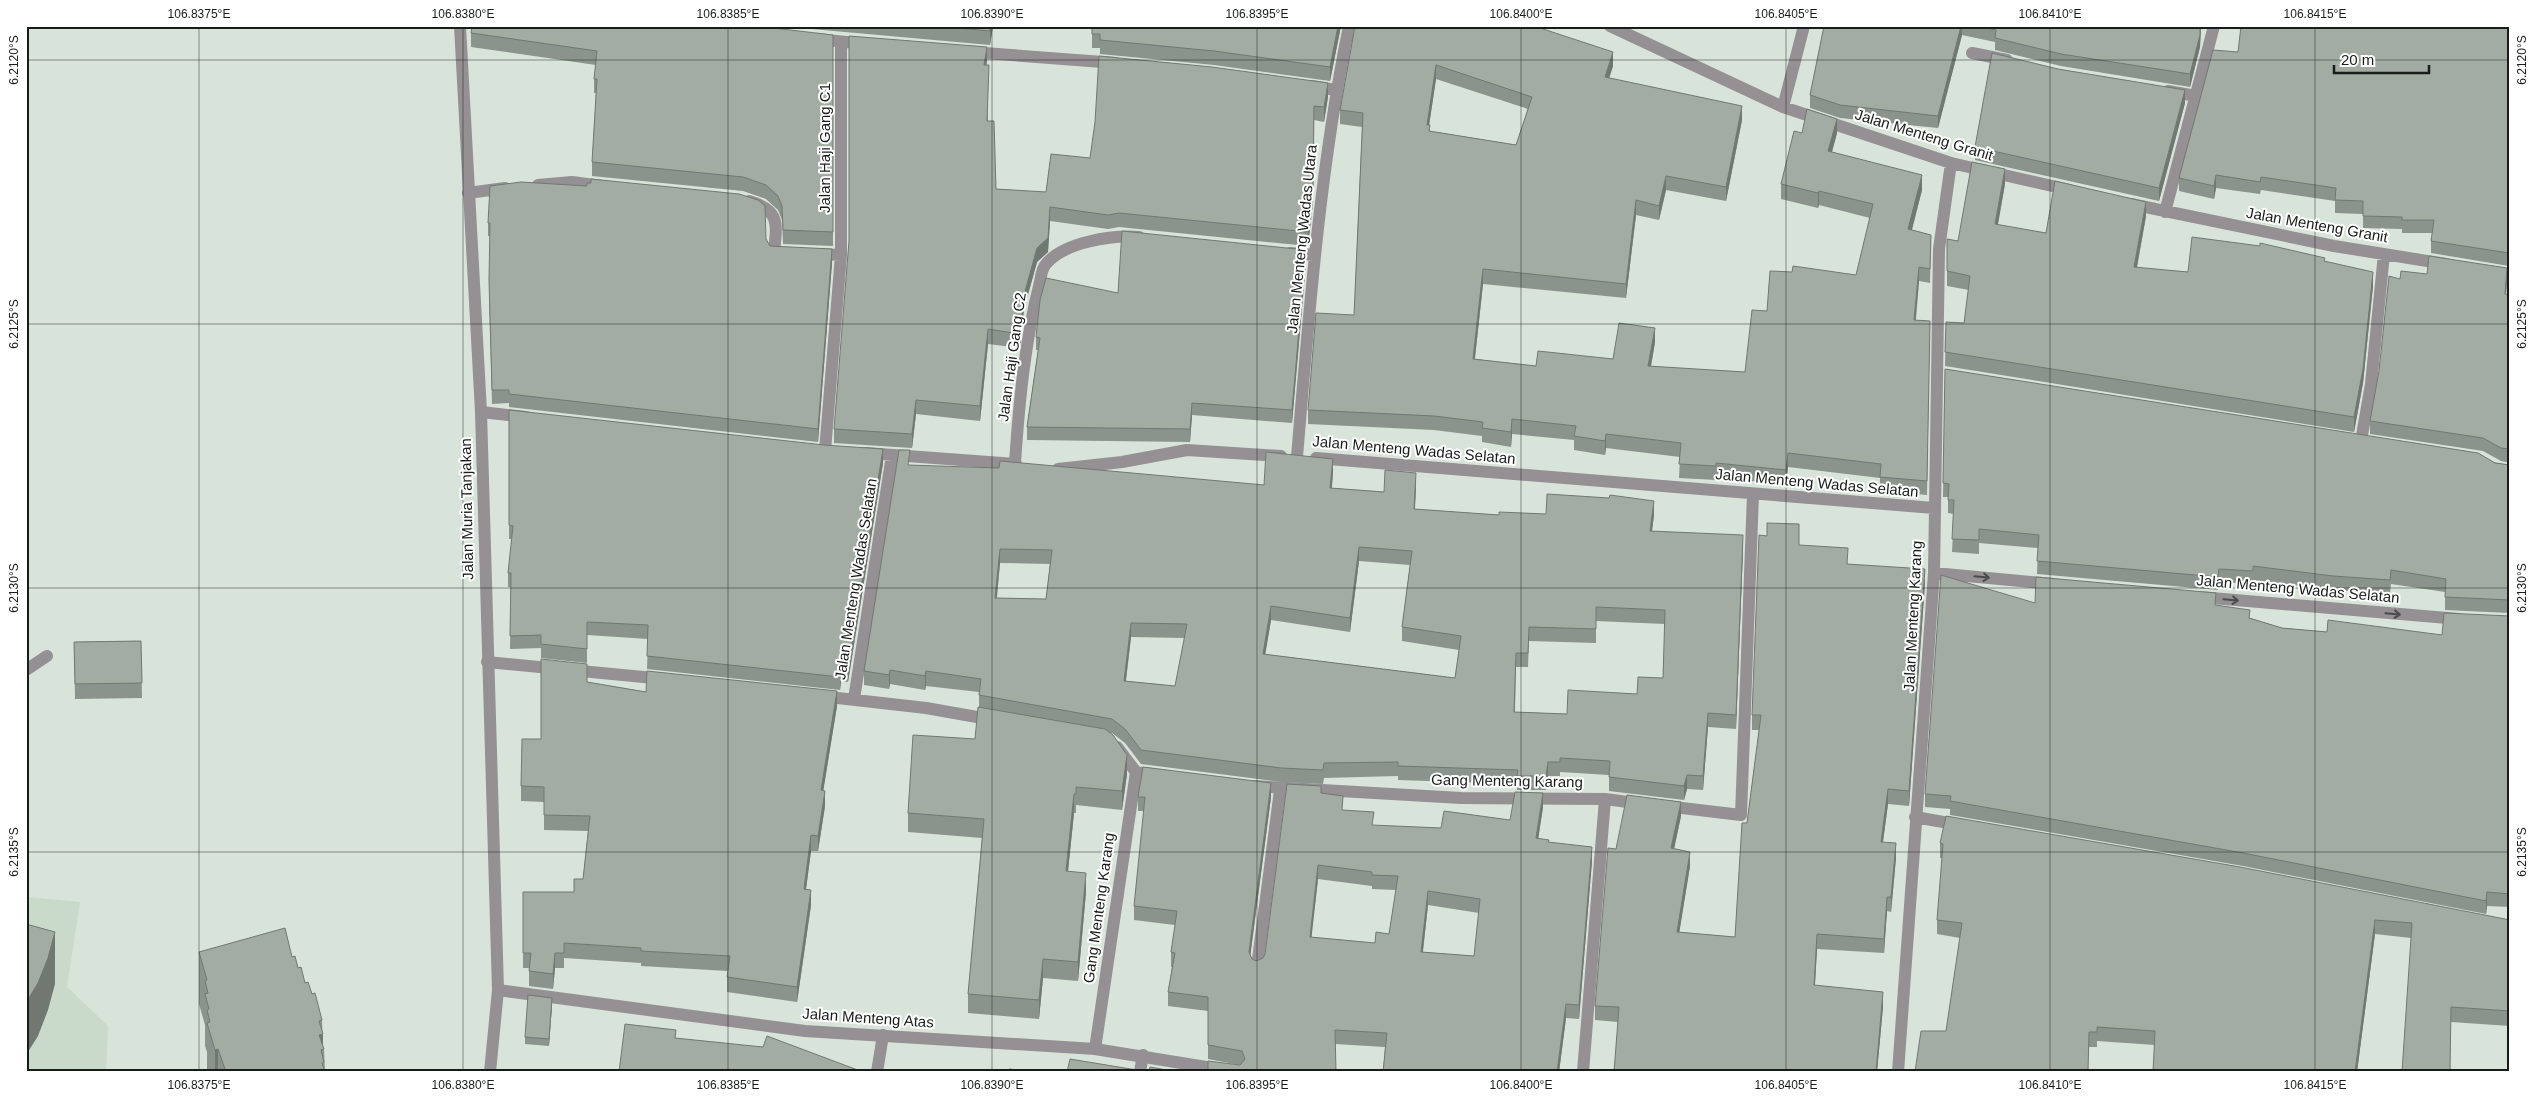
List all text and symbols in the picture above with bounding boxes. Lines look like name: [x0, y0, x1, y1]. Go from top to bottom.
text: 106.8375°E: [168, 7, 230, 21]
text: 106.8380°E: [432, 7, 494, 21]
text: 106.8385°E: [697, 7, 759, 21]
text: 106.8390°E: [961, 7, 1023, 21]
text: 106.8395°E: [1226, 7, 1288, 21]
text: 106.8400°E: [1490, 7, 1552, 21]
text: 106.8405°E: [1755, 7, 1817, 21]
text: 106.8410°E: [2019, 7, 2081, 21]
text: 106.8415°E: [2284, 7, 2346, 21]
text: 6.2120°S: [7, 35, 21, 85]
text: 6.2120°S: [2515, 35, 2529, 85]
scale bar: [2334, 42, 2428, 74]
text: 20 m: [2341, 51, 2374, 68]
street label: Jalan Haji Gang C1: [816, 83, 833, 213]
street label: Jalan Menteng Granit: [1853, 105, 1996, 164]
street label: Jalan Menteng Wadas Utara: [1283, 143, 1320, 334]
street label: Jalan Menteng Granit: [2245, 204, 2390, 245]
street label: Jalan Haji Gang C2: [994, 291, 1029, 423]
text: 6.2125°S: [7, 299, 21, 349]
text: 6.2125°S: [2515, 299, 2529, 349]
street label: Jalan Menteng Wadas Selatan: [1312, 432, 1516, 467]
street label: Jalan Muria Tanjakan: [457, 438, 476, 580]
street label: Jalan Menteng Wadas Selatan: [1715, 465, 1919, 500]
street label: Jalan Menteng Wadas Selatan: [831, 477, 880, 681]
street label: Jalan Menteng Karang: [1900, 540, 1925, 692]
text: 6.2130°S: [7, 563, 21, 613]
text: 6.2130°S: [2515, 563, 2529, 613]
street label: Jalan Menteng Wadas Selatan: [2196, 571, 2400, 606]
one-way arrow: [1974, 572, 1990, 582]
one-way arrow: [2223, 595, 2239, 604]
one-way arrow: [2385, 609, 2401, 619]
street label: Gang Menteng Karang: [1431, 771, 1583, 790]
text: 6.2135°S: [7, 827, 21, 877]
text: 6.2135°S: [2515, 827, 2529, 877]
street label: Gang Menteng Karang: [1080, 832, 1117, 984]
street label: Jalan Menteng Atas: [802, 1004, 934, 1031]
text: 106.8375°E: [168, 1078, 230, 1092]
text: 106.8380°E: [432, 1078, 494, 1092]
text: 106.8385°E: [697, 1078, 759, 1092]
text: 106.8390°E: [961, 1078, 1023, 1092]
text: 106.8395°E: [1226, 1078, 1288, 1092]
text: 106.8400°E: [1490, 1078, 1552, 1092]
text: 106.8405°E: [1755, 1078, 1817, 1092]
text: 106.8410°E: [2019, 1078, 2081, 1092]
text: 106.8415°E: [2284, 1078, 2346, 1092]

